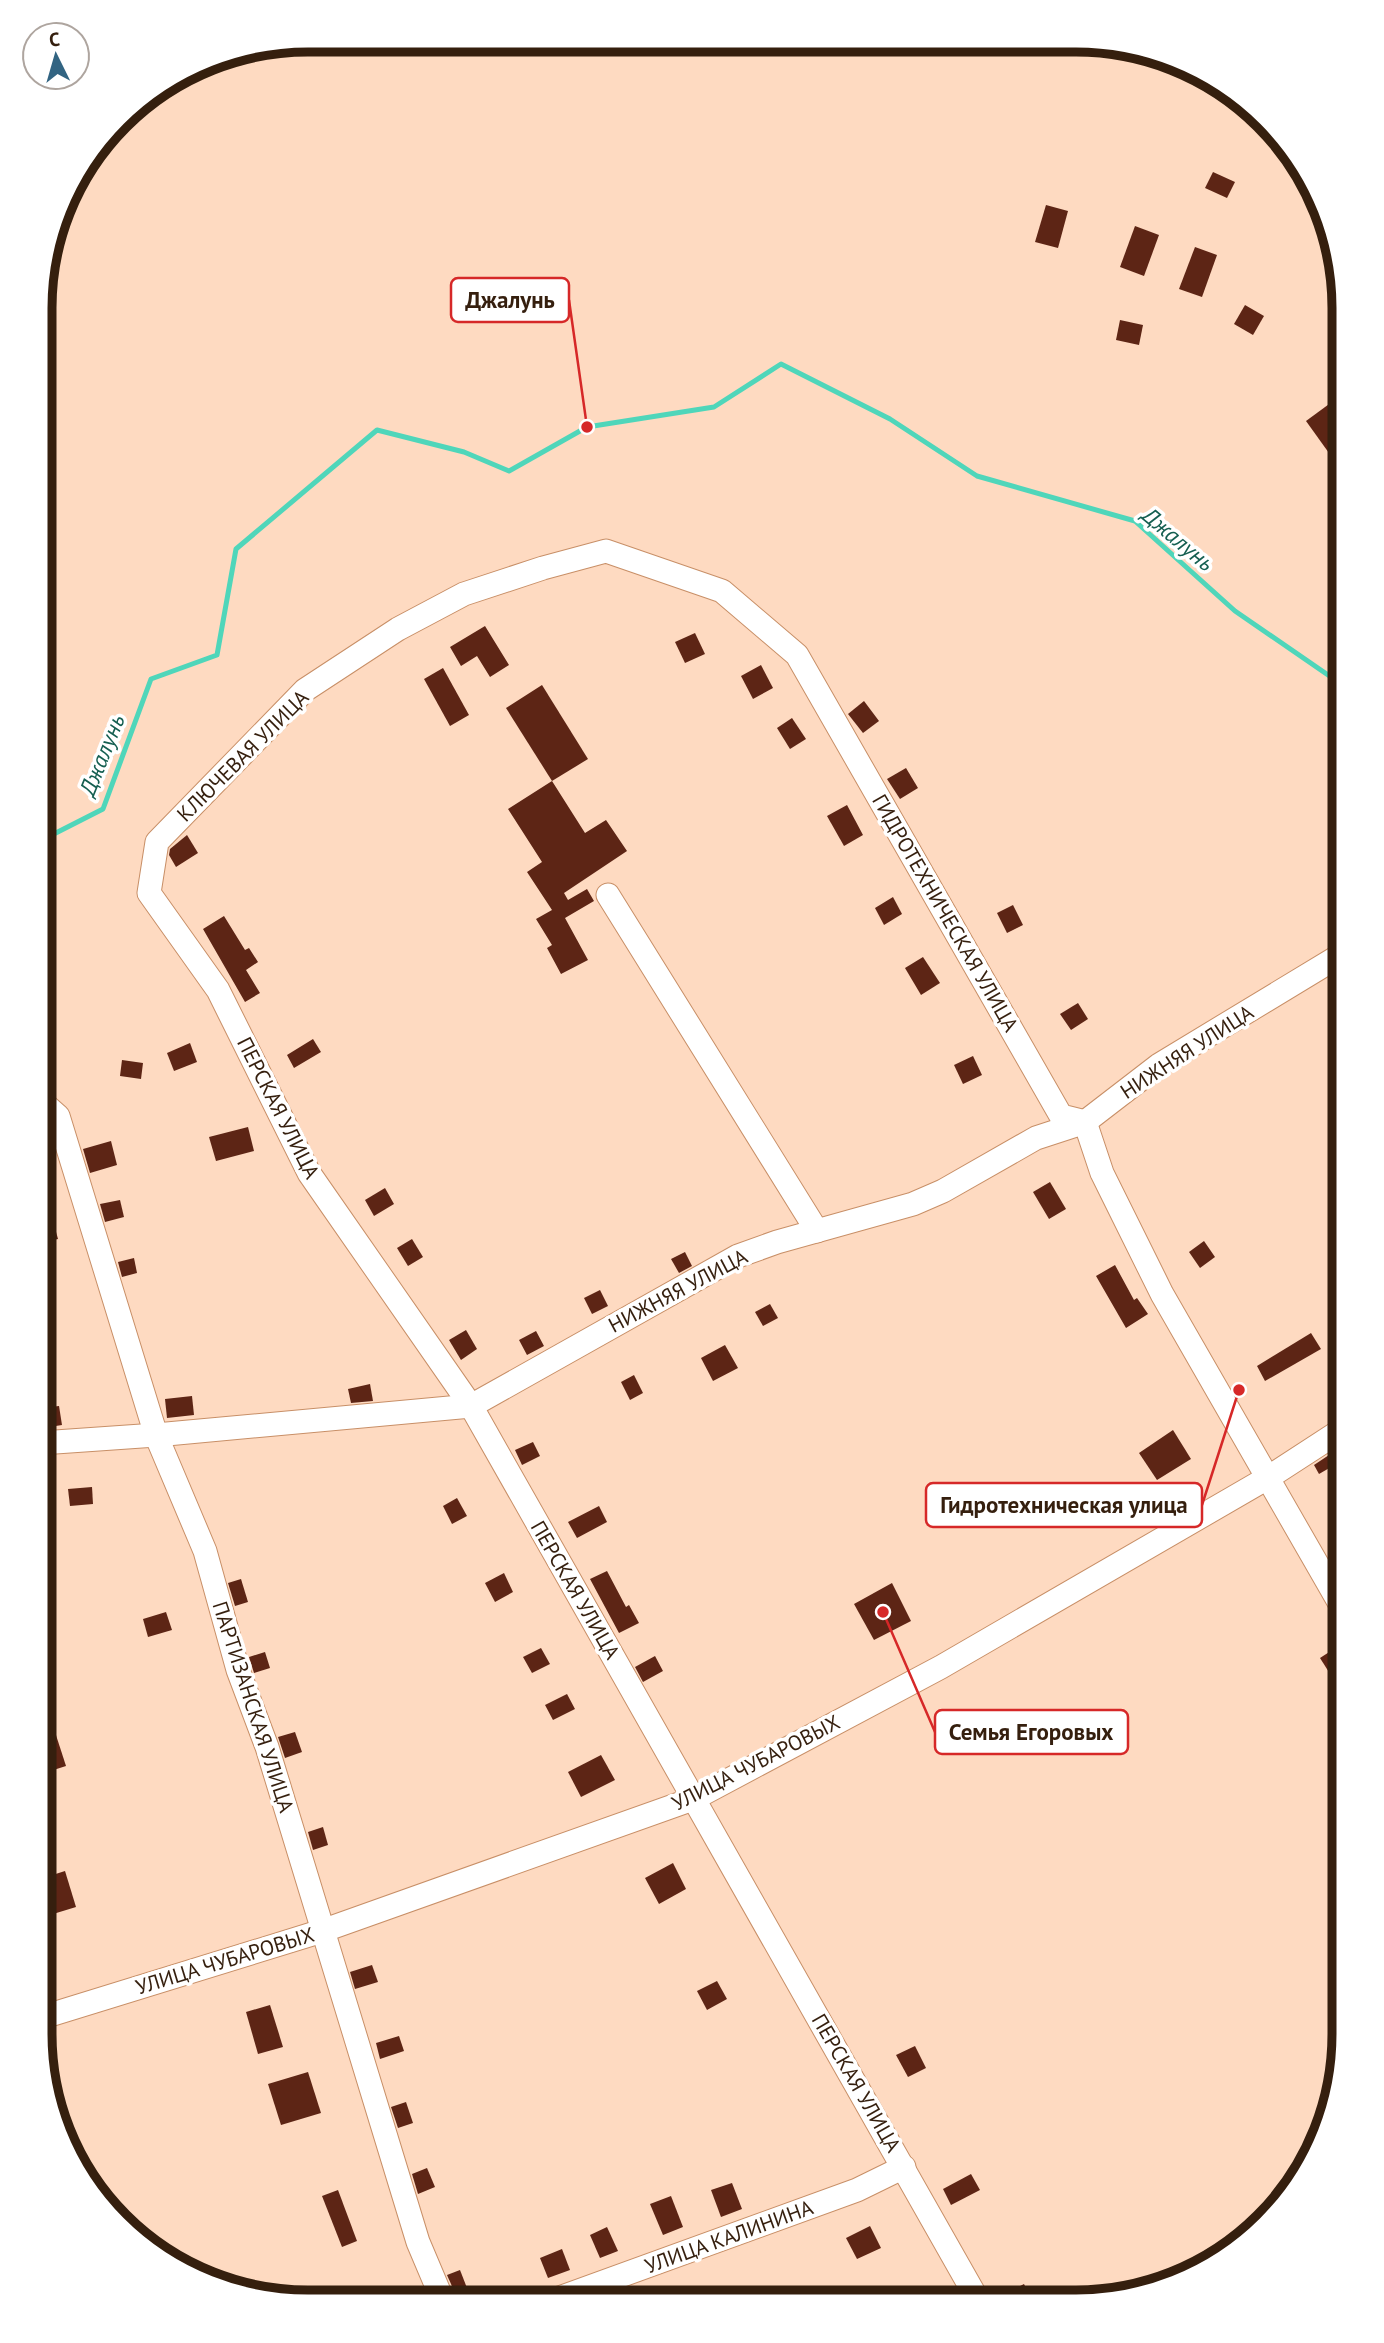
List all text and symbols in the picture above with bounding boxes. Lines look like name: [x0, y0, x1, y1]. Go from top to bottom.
north arrow: [21, 21, 91, 91]
text: С: [48, 27, 61, 51]
callout: Джалунь: [451, 278, 569, 322]
text: Джалунь: [465, 285, 555, 314]
water label: Джалунь: [1135, 499, 1220, 577]
street label: КЛЮЧЕВАЯ УЛИЦА: [171, 684, 315, 827]
water label: Джалунь: [71, 710, 131, 802]
street label: ГИДРОТЕХНИЧЕСКАЯ УЛИЦА: [866, 789, 1025, 1037]
street label: НИЖНЯЯ УЛИЦА: [1115, 998, 1259, 1105]
street label: ПЕРСКАЯ УЛИЦА: [231, 1032, 326, 1184]
street label: НИЖНЯЯ УЛИЦА: [604, 1242, 752, 1338]
callout: Гидротехническая улица: [926, 1483, 1202, 1527]
text: Гидротехническая улица: [940, 1490, 1188, 1519]
street label: ПЕРСКАЯ УЛИЦА: [525, 1516, 626, 1665]
street label: ПАРТИЗАНСКАЯ УЛИЦА: [207, 1598, 301, 1816]
street label: УЛИЦА ЧУБАРОВЫХ: [667, 1708, 844, 1817]
callout: Семья Егоровых: [935, 1710, 1128, 1754]
text: Семья Егоровых: [949, 1717, 1113, 1746]
street label: УЛИЦА ЧУБАРОВЫХ: [132, 1921, 317, 2000]
street label: ПЕРСКАЯ УЛИЦА: [806, 2009, 907, 2158]
street label: УЛИЦА КАЛИНИНА: [641, 2193, 817, 2279]

